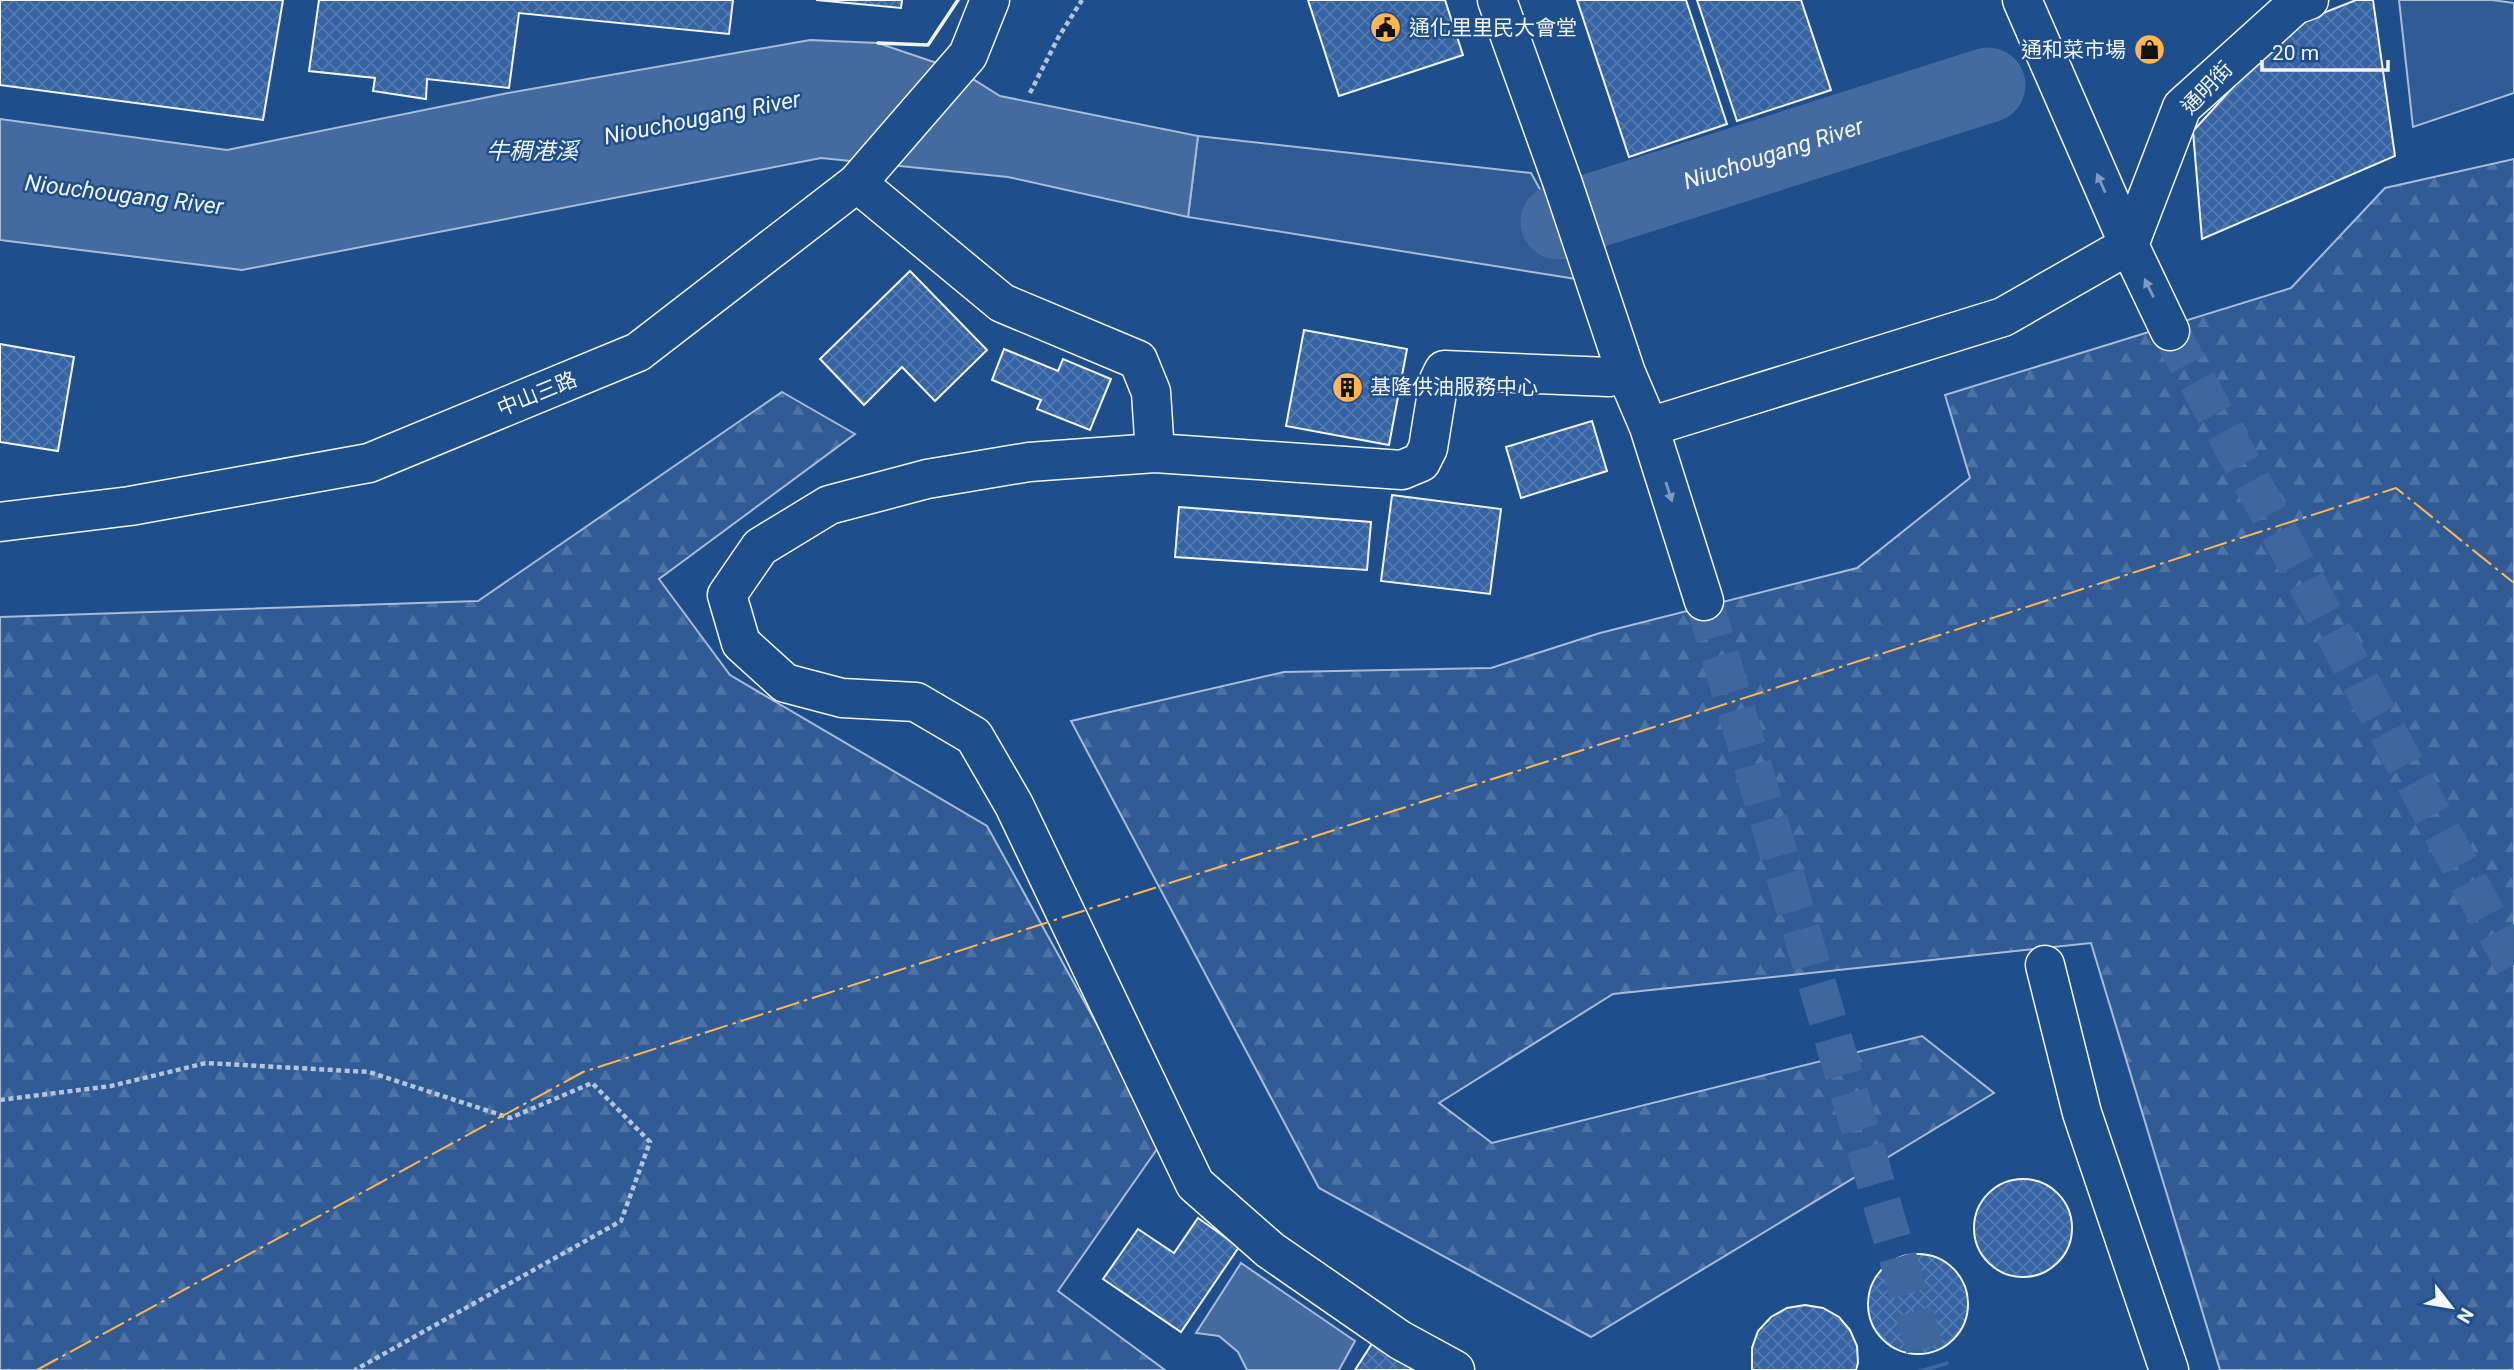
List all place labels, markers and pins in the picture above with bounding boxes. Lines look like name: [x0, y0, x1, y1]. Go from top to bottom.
public building icon: 通化里里民大會堂: [1369, 11, 1403, 45]
place label: 通化里里民大會堂: [1409, 16, 1577, 40]
shop icon: 通和菜市場: [2132, 33, 2166, 67]
place label: 通和菜市場: [2021, 38, 2126, 62]
building icon: 基隆供油服務中心: [1330, 370, 1364, 404]
place label: 基隆供油服務中心: [1370, 375, 1538, 399]

